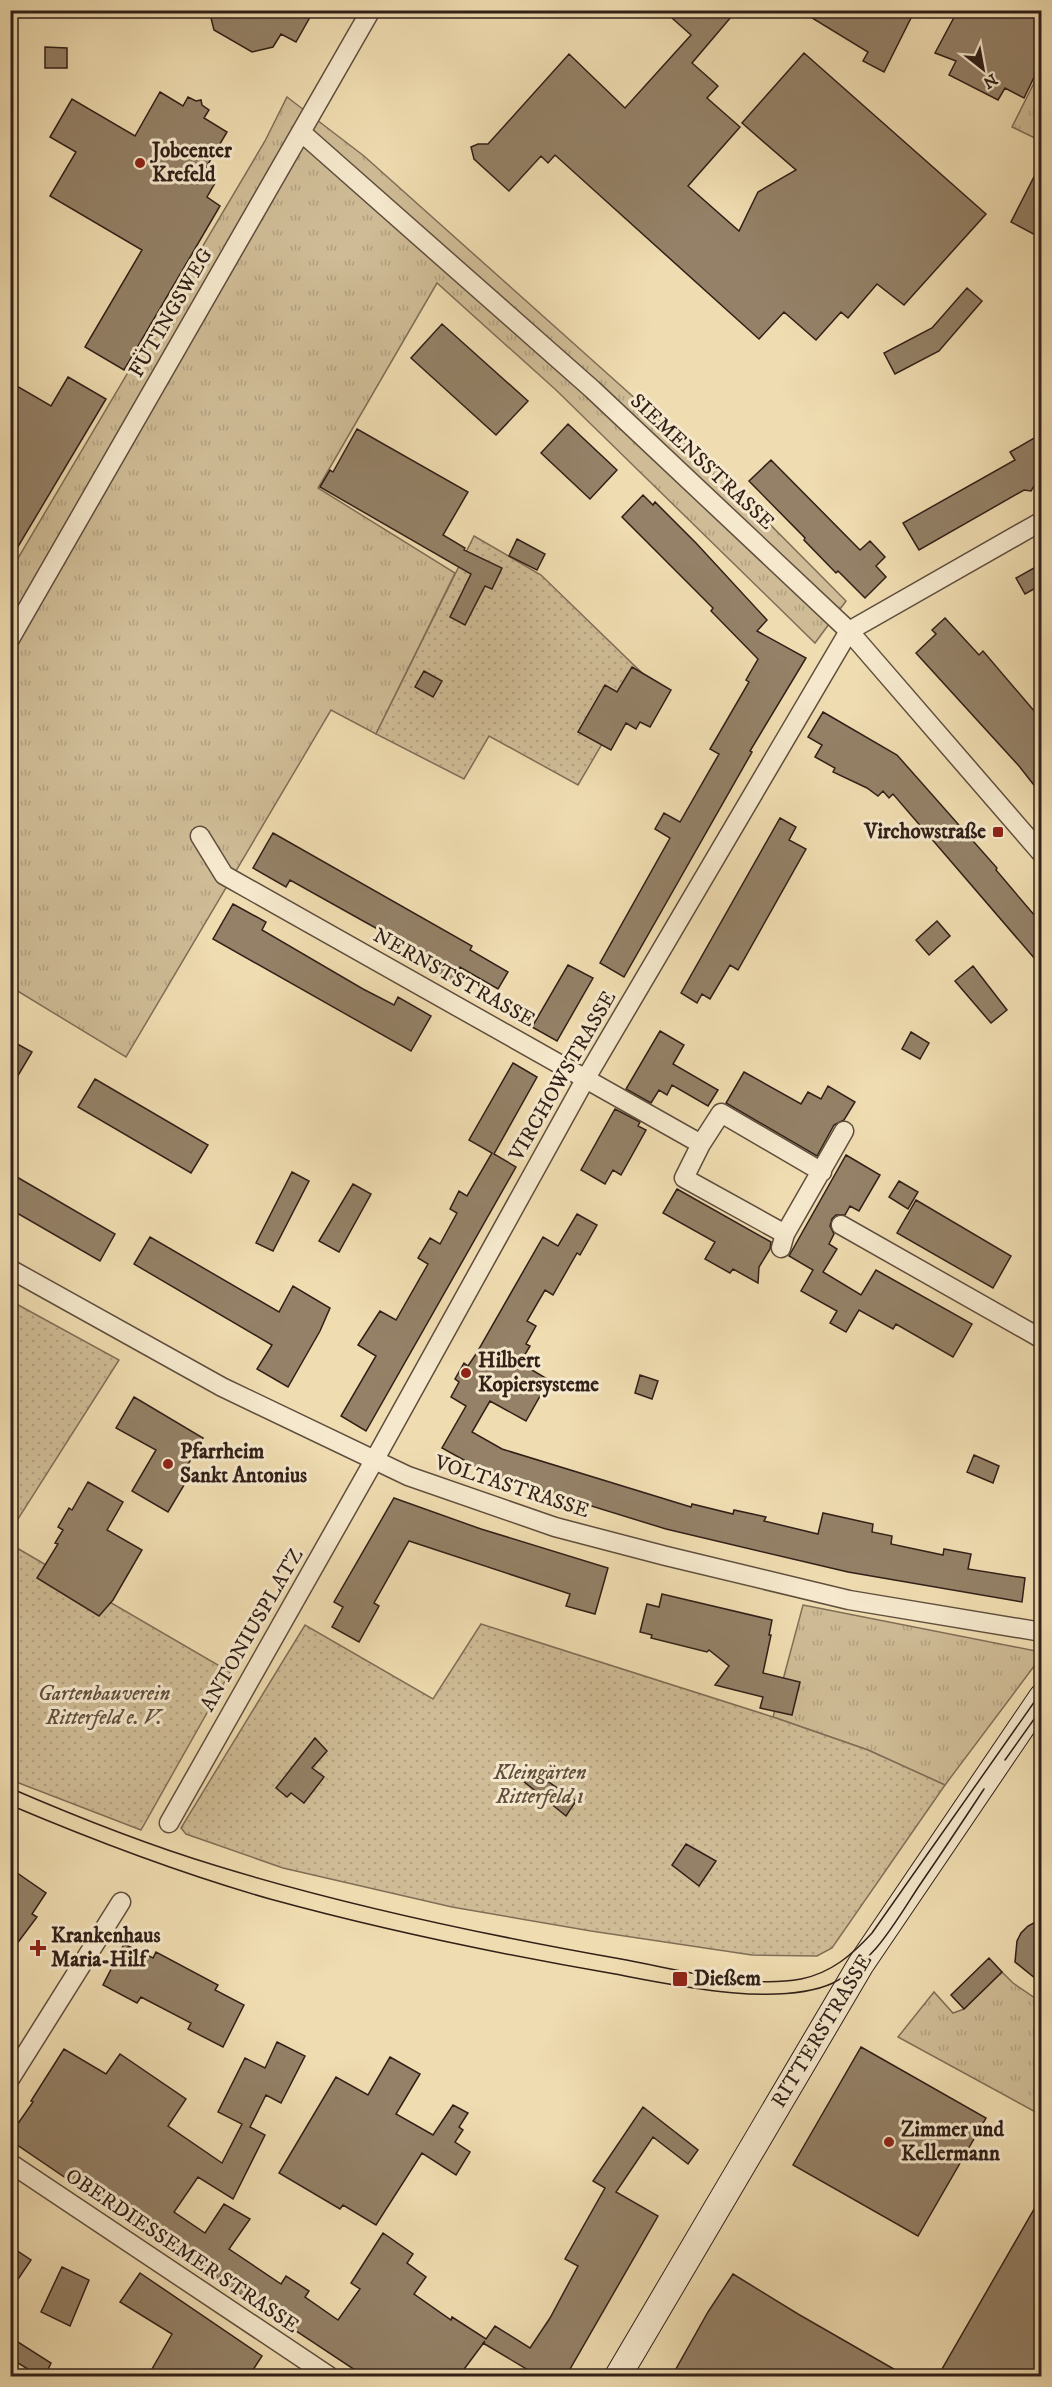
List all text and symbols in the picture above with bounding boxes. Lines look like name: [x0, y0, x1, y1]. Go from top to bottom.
north arrow: [953, 39, 1013, 99]
text: N: [979, 69, 1001, 93]
place label: Jobcenter Krefeld: [150, 138, 233, 188]
marker: Jobcenter Krefeld: [133, 156, 147, 170]
street label: FÜTINGSWEG: [123, 243, 219, 382]
street label: SIEMENSSTRASSE: [624, 388, 780, 536]
place label: Virchowstraße: [863, 819, 986, 845]
marker: Virchowstraße: [991, 825, 1005, 839]
street label: NERNSTSTRASSE: [368, 923, 540, 1033]
street label: VIRCHOWSTRASSE: [503, 986, 622, 1167]
place label: Hilbert Kopiersysteme: [478, 1348, 599, 1398]
marker: Hilbert Kopiersysteme: [459, 1366, 473, 1380]
place label: Pfarrheim Sankt Antonius: [180, 1439, 307, 1489]
street label: VOLTASTRASSE: [430, 1449, 593, 1524]
marker: Pfarrheim Sankt Antonius: [161, 1457, 175, 1471]
street label: ANTONIUSPLATZ: [195, 1544, 309, 1716]
park label: Gartenbauverein Ritterfeld e. V.: [38, 1681, 170, 1731]
park label: Kleingärten Ritterfeld 1: [493, 1760, 587, 1810]
place label: Krankenhaus Maria-Hilf: [51, 1923, 160, 1973]
marker: Krankenhaus Maria-Hilf: [29, 1939, 47, 1957]
street label: RITTERSTRASSE: [766, 1949, 878, 2113]
place label: Dießem: [694, 1966, 761, 1992]
marker: Dießem: [671, 1970, 689, 1988]
place label: Zimmer und Kellermann: [901, 2117, 1004, 2167]
marker: Zimmer und Kellermann: [882, 2135, 896, 2149]
street label: OBERDIESSEMER STRASSE: [60, 2163, 304, 2339]

